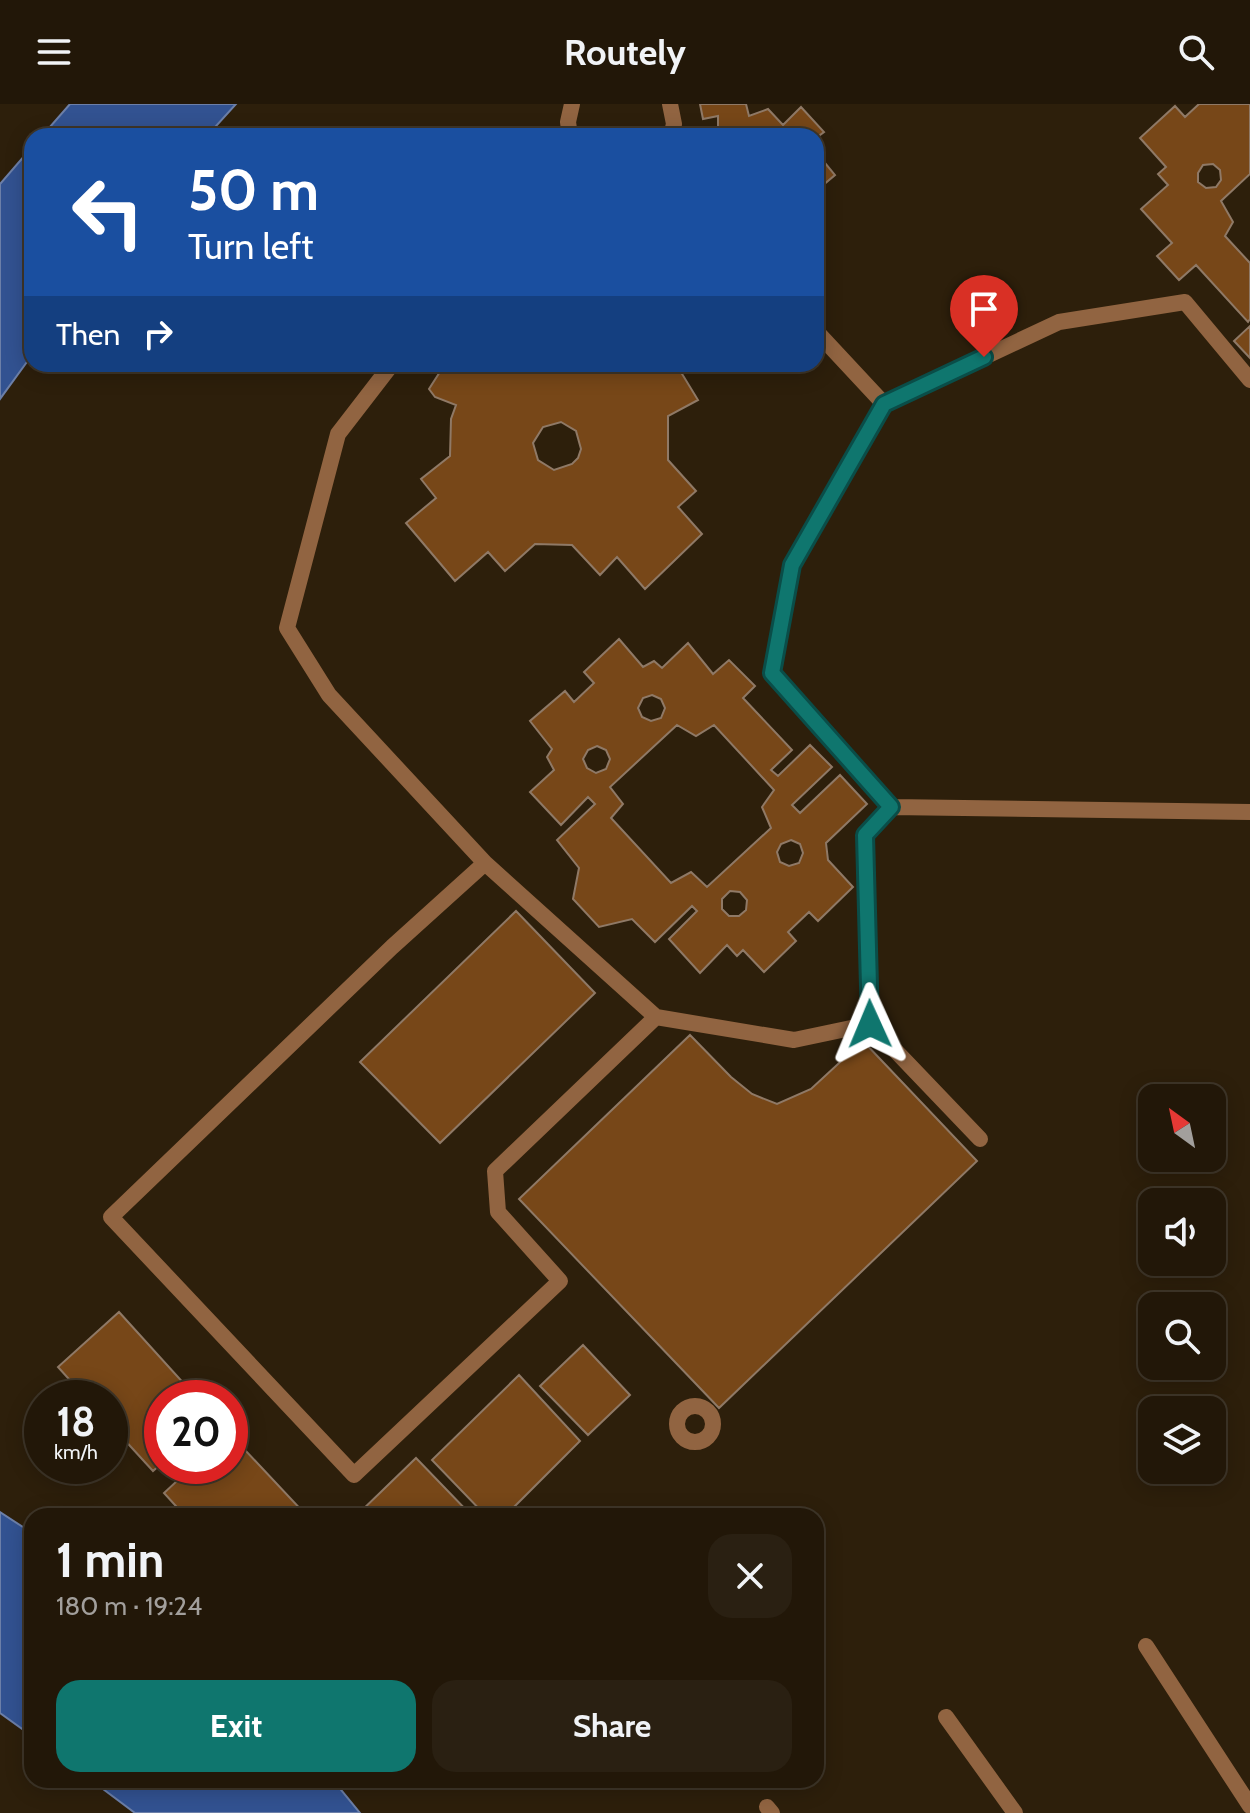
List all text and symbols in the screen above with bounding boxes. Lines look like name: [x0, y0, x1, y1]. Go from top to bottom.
icon: menu: [32, 30, 76, 74]
text: Routely: [564, 30, 686, 74]
icon: search: [1174, 30, 1218, 74]
text: 50 m: [188, 156, 319, 224]
icon: left: [56, 160, 160, 264]
text: Turn left: [188, 224, 313, 268]
pin: [950, 275, 1018, 357]
icon: arrive: [962, 287, 1006, 331]
icon: right: [136, 312, 180, 356]
text: Then: [56, 316, 120, 353]
position arrow: [828, 982, 912, 1066]
north arrow: [1138, 1084, 1226, 1172]
map controls: [1138, 1084, 1226, 1484]
button: sound: [1138, 1188, 1226, 1276]
button: search: [1138, 1292, 1226, 1380]
speed limit sign: 20: [144, 1380, 248, 1484]
button: layers: [1138, 1396, 1226, 1484]
text: 18: [57, 1397, 95, 1446]
text: km/h: [54, 1440, 98, 1464]
text: 1 min: [56, 1531, 164, 1589]
button: close: [708, 1534, 792, 1618]
text: 180 m · 19:24: [56, 1590, 202, 1622]
button: Exit: [56, 1680, 416, 1772]
button: Share: [432, 1680, 792, 1772]

